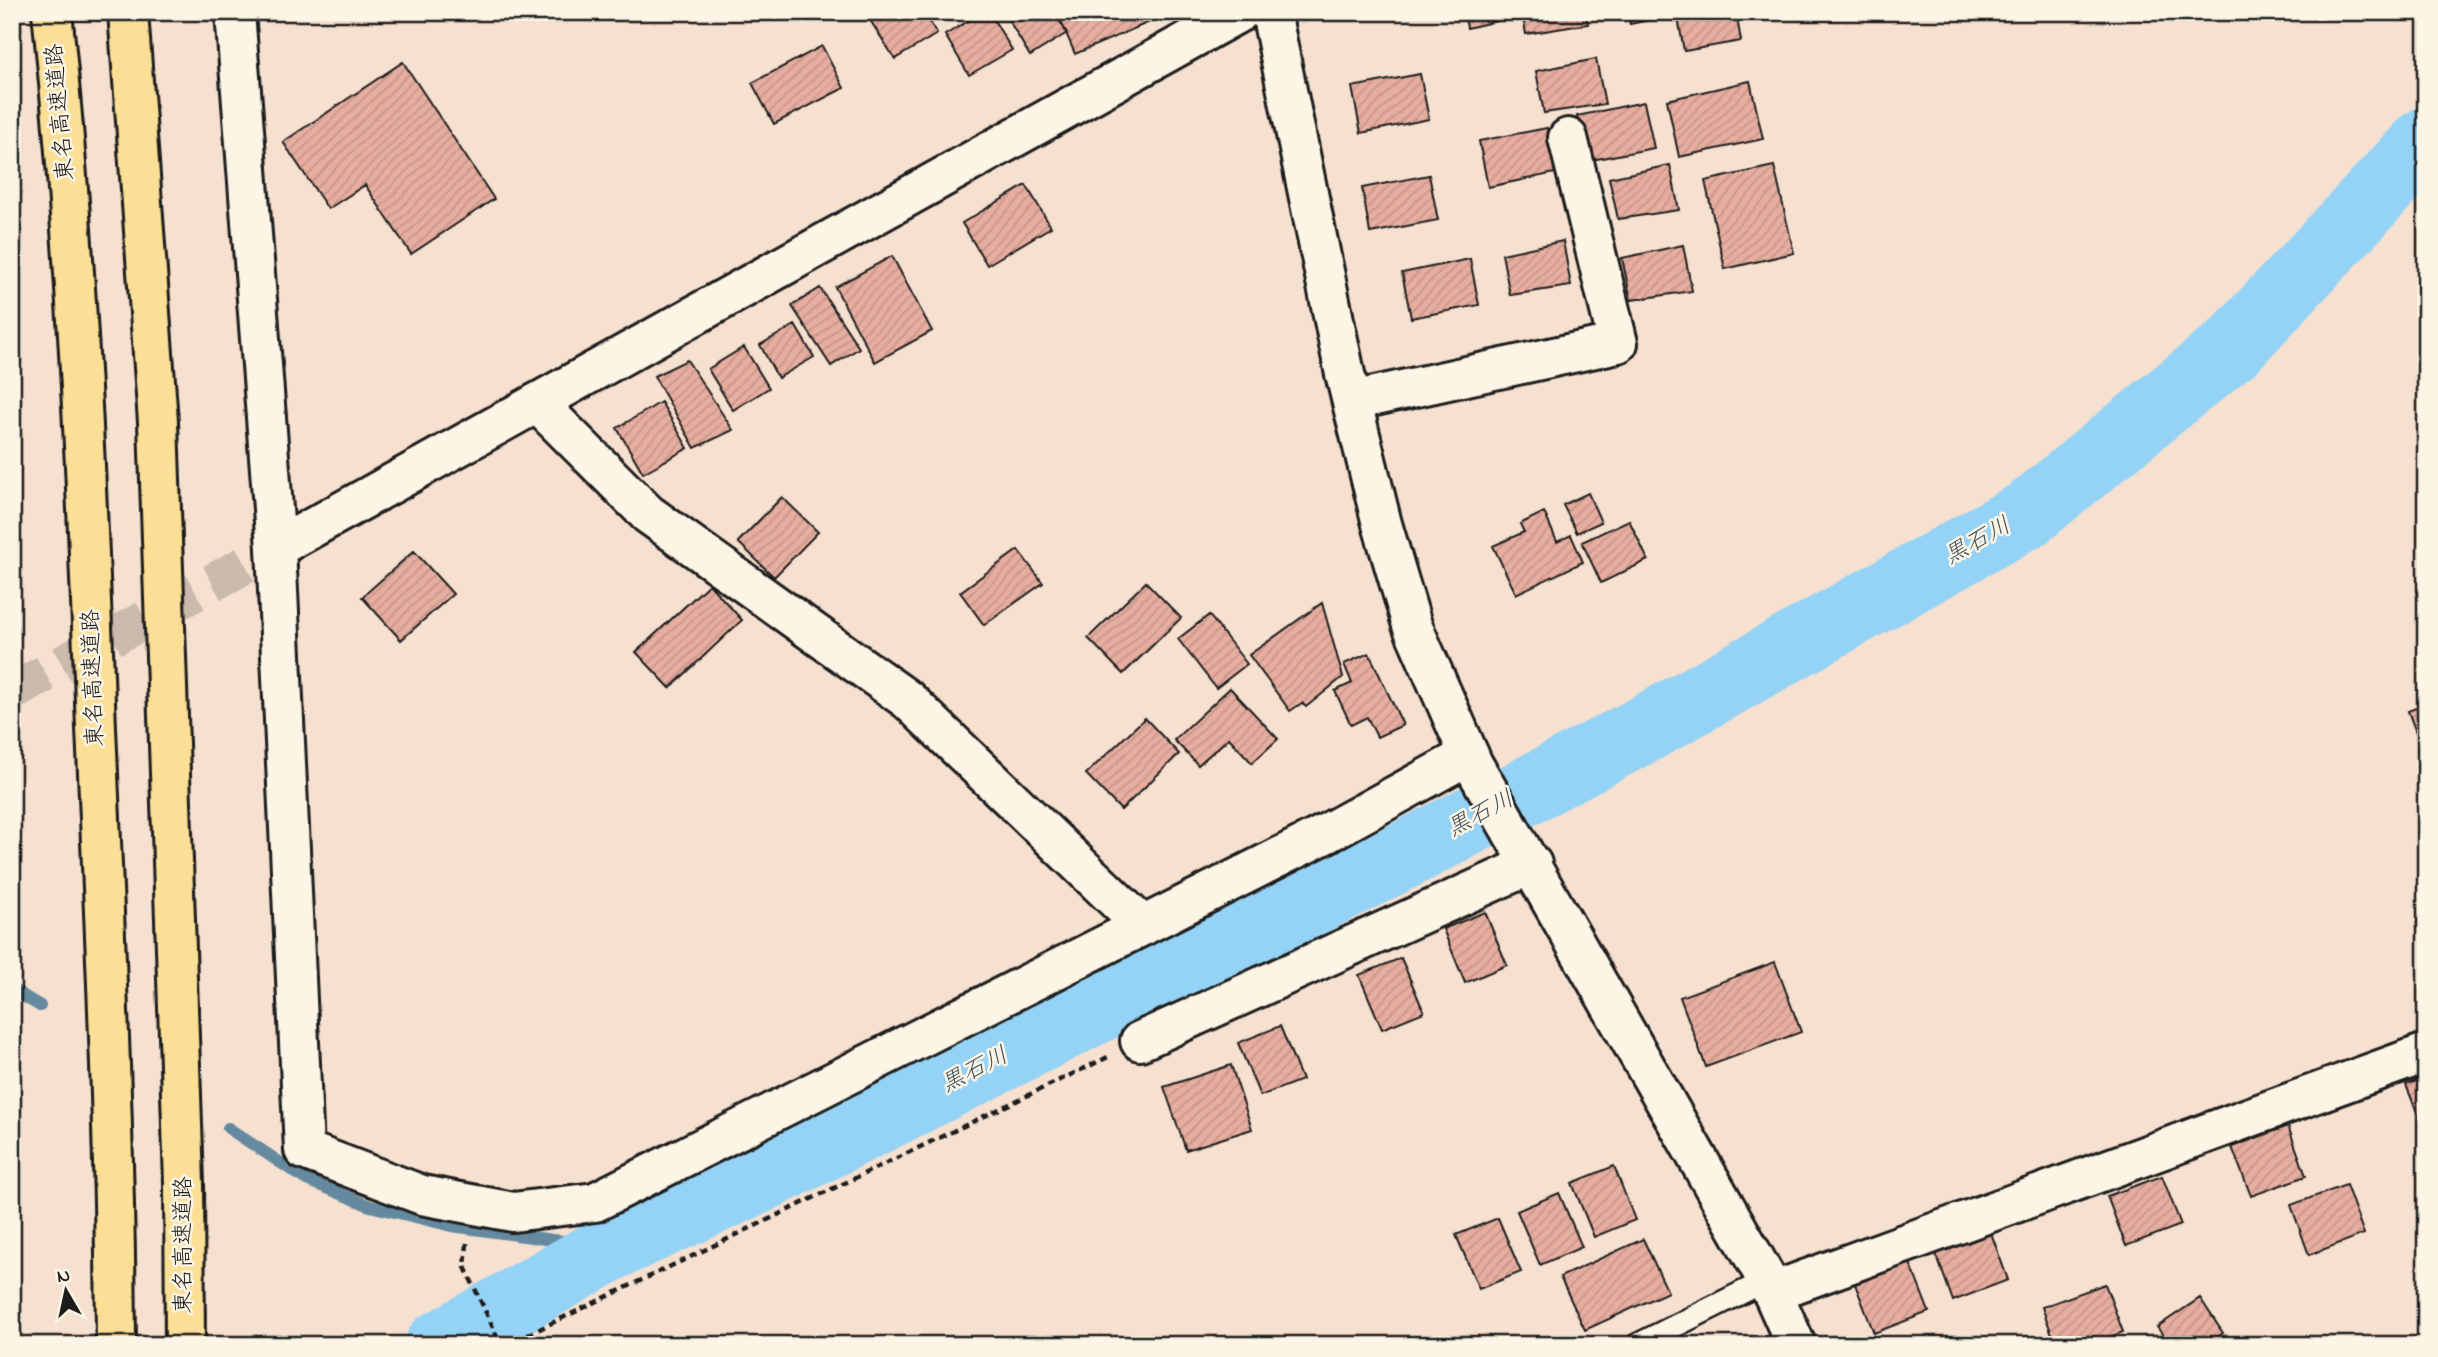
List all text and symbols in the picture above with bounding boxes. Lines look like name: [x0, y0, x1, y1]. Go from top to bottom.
street label: 東名高速道路: [39, 42, 83, 182]
water label: 黒石川: [1938, 509, 2018, 575]
street label: 東名高速道路: [75, 608, 113, 748]
water label: 黒石川: [1441, 783, 1521, 847]
water label: 黒石川: [935, 1039, 1015, 1103]
street label: 東名高速道路: [168, 1176, 201, 1314]
north arrow: [32, 1256, 102, 1326]
text: N: [55, 1262, 72, 1291]

